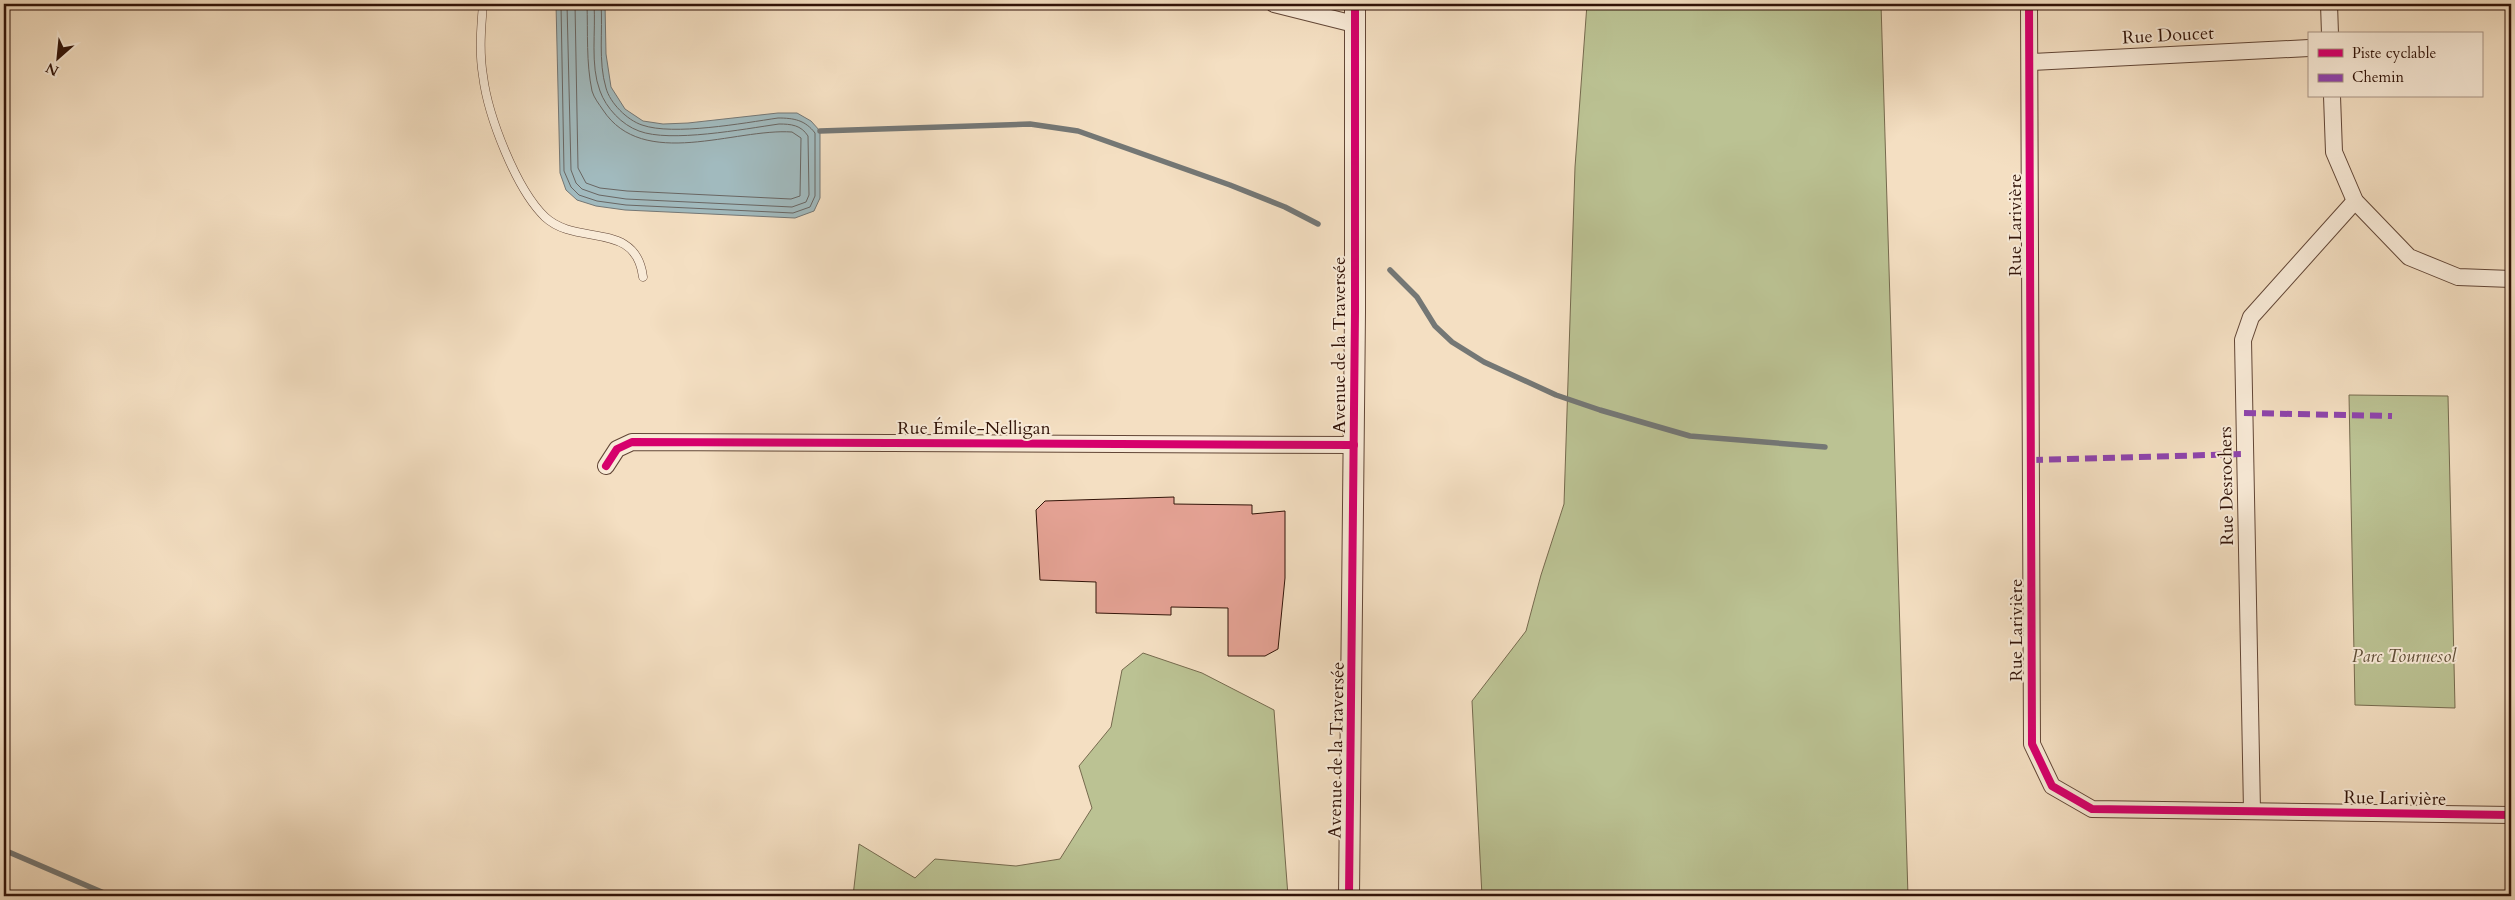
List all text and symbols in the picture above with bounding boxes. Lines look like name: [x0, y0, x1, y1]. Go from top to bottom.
street label: Rue Doucet: [2122, 21, 2215, 50]
north arrow: [32, 32, 82, 82]
legend: [2308, 32, 2482, 98]
text: Piste cyclable: [2352, 43, 2436, 63]
text: N: [43, 58, 62, 80]
text: Chemin: [2352, 67, 2404, 87]
street label: Rue Larivière: [2003, 174, 2028, 276]
street label: Avenue de la Traversée: [1327, 257, 1352, 433]
street label: Rue Émile-Nelligan: [897, 416, 1051, 441]
street label: Rue Desrochers: [2213, 426, 2240, 546]
street label: Rue Larivière: [2004, 579, 2029, 681]
park label: Parc Tournesol: [2352, 644, 2457, 669]
street label: Avenue de la Traversée: [1322, 661, 1351, 839]
street label: Rue Larivière: [2343, 785, 2447, 812]

